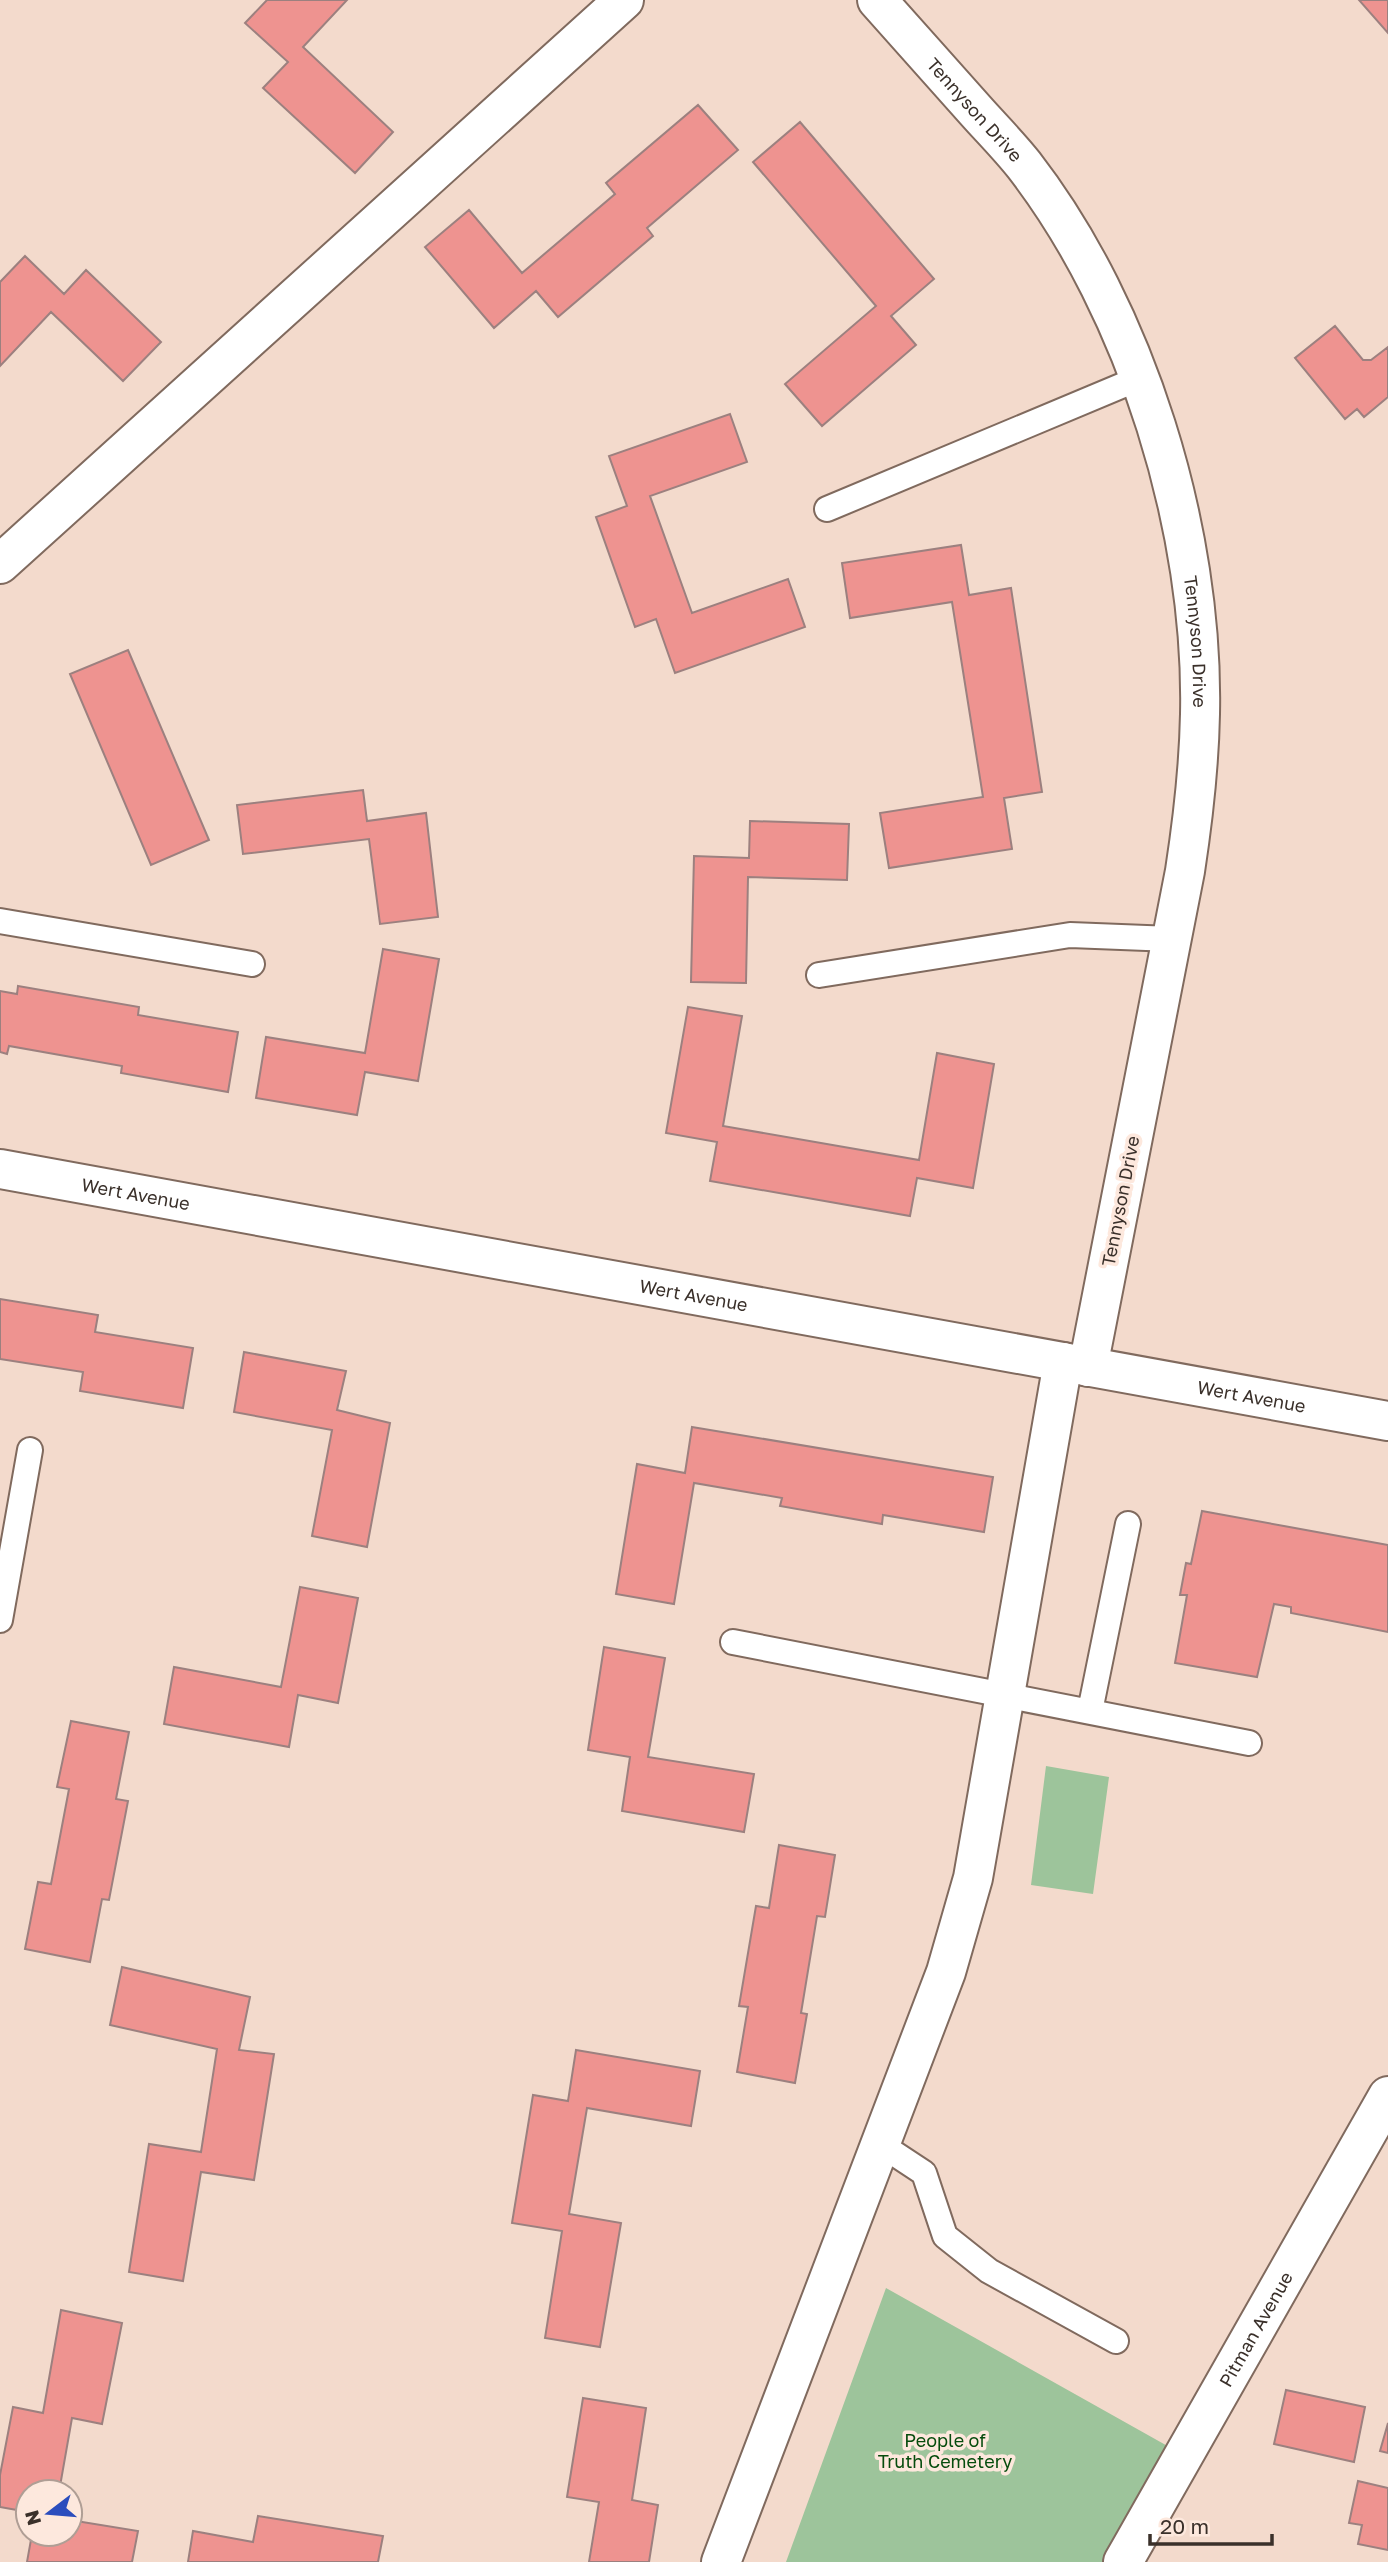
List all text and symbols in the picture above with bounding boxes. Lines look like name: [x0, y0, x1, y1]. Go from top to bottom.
street label: Tennyson Drive: [922, 53, 1028, 166]
street label: Tennyson Drive: [1180, 574, 1211, 708]
street label: Tennyson Drive: [1097, 1134, 1143, 1268]
street label: Wert Avenue: [80, 1173, 192, 1214]
street label: Wert Avenue: [638, 1274, 750, 1316]
street label: Wert Avenue: [1196, 1376, 1307, 1417]
street label: Pitman Avenue: [1214, 2267, 1297, 2391]
park label: People of Truth Cemetery: [878, 2429, 1012, 2472]
north arrow: [14, 2478, 84, 2548]
scale bar: [1150, 2502, 1272, 2546]
text: N: [19, 2508, 45, 2528]
text: 20 m: [1160, 2513, 1209, 2539]

